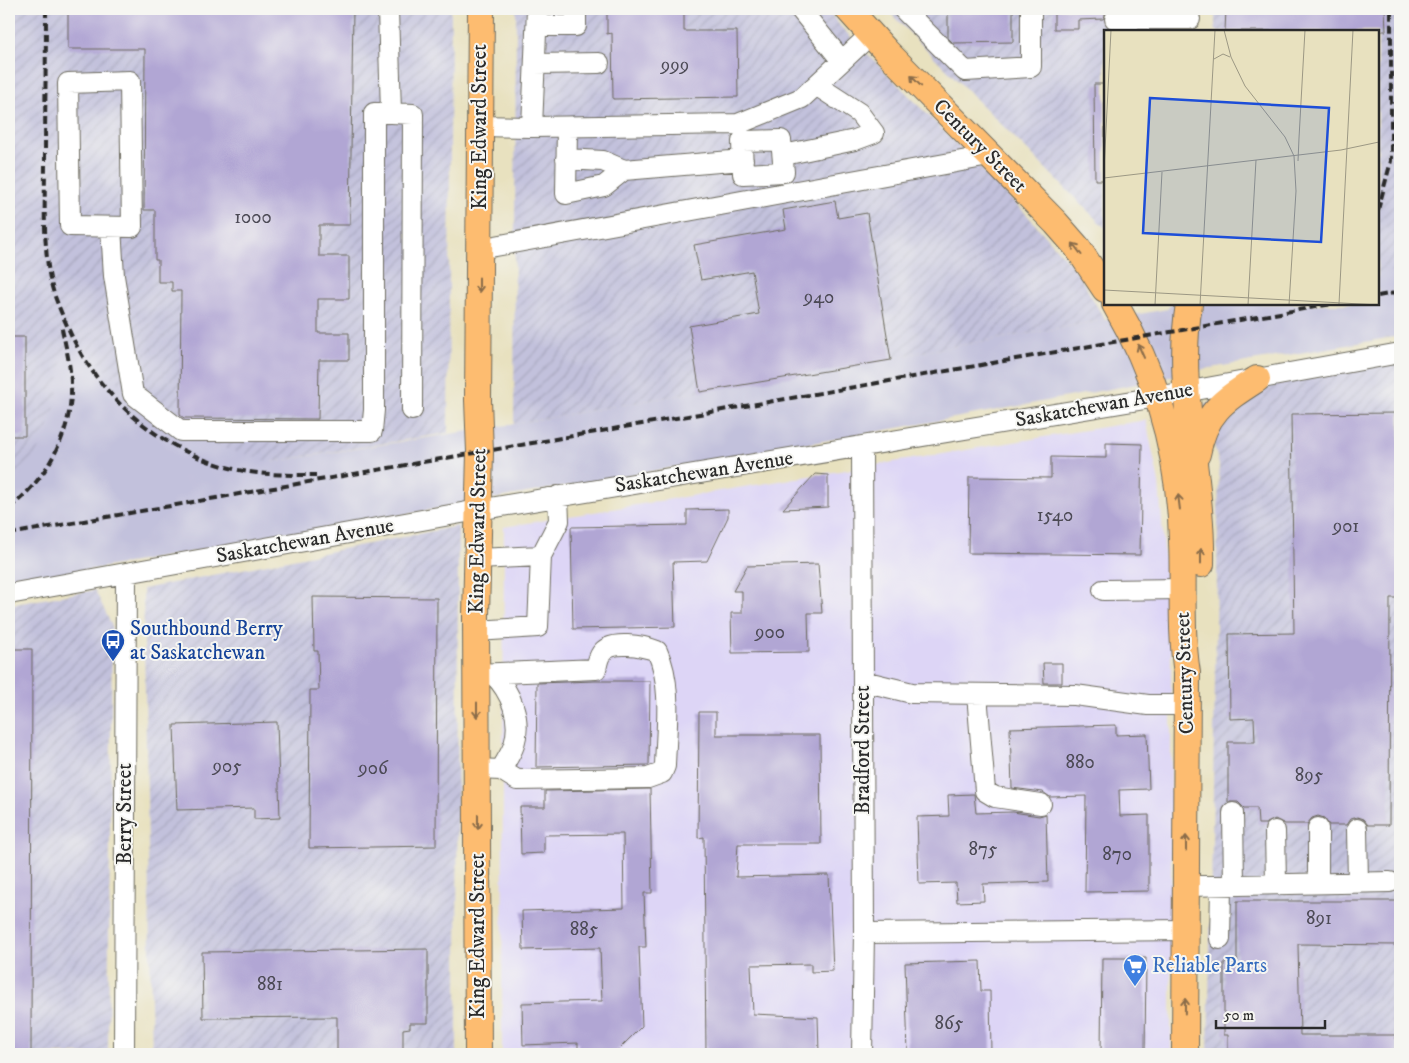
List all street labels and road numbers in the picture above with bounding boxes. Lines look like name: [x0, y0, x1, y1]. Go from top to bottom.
street label: King Edward Street: [467, 44, 493, 210]
street label: Century Street: [928, 94, 1033, 199]
street label: Saskatchewan Avenue: [1013, 377, 1195, 433]
street label: Saskatchewan Avenue: [613, 445, 795, 499]
street label: King Edward Street: [464, 448, 492, 614]
street label: Saskatchewan Avenue: [214, 513, 396, 569]
street label: Century Street: [1170, 611, 1200, 735]
street label: Bradford Street: [850, 685, 876, 815]
street label: Berry Street: [112, 763, 138, 865]
street label: King Edward Street: [465, 853, 491, 1019]

